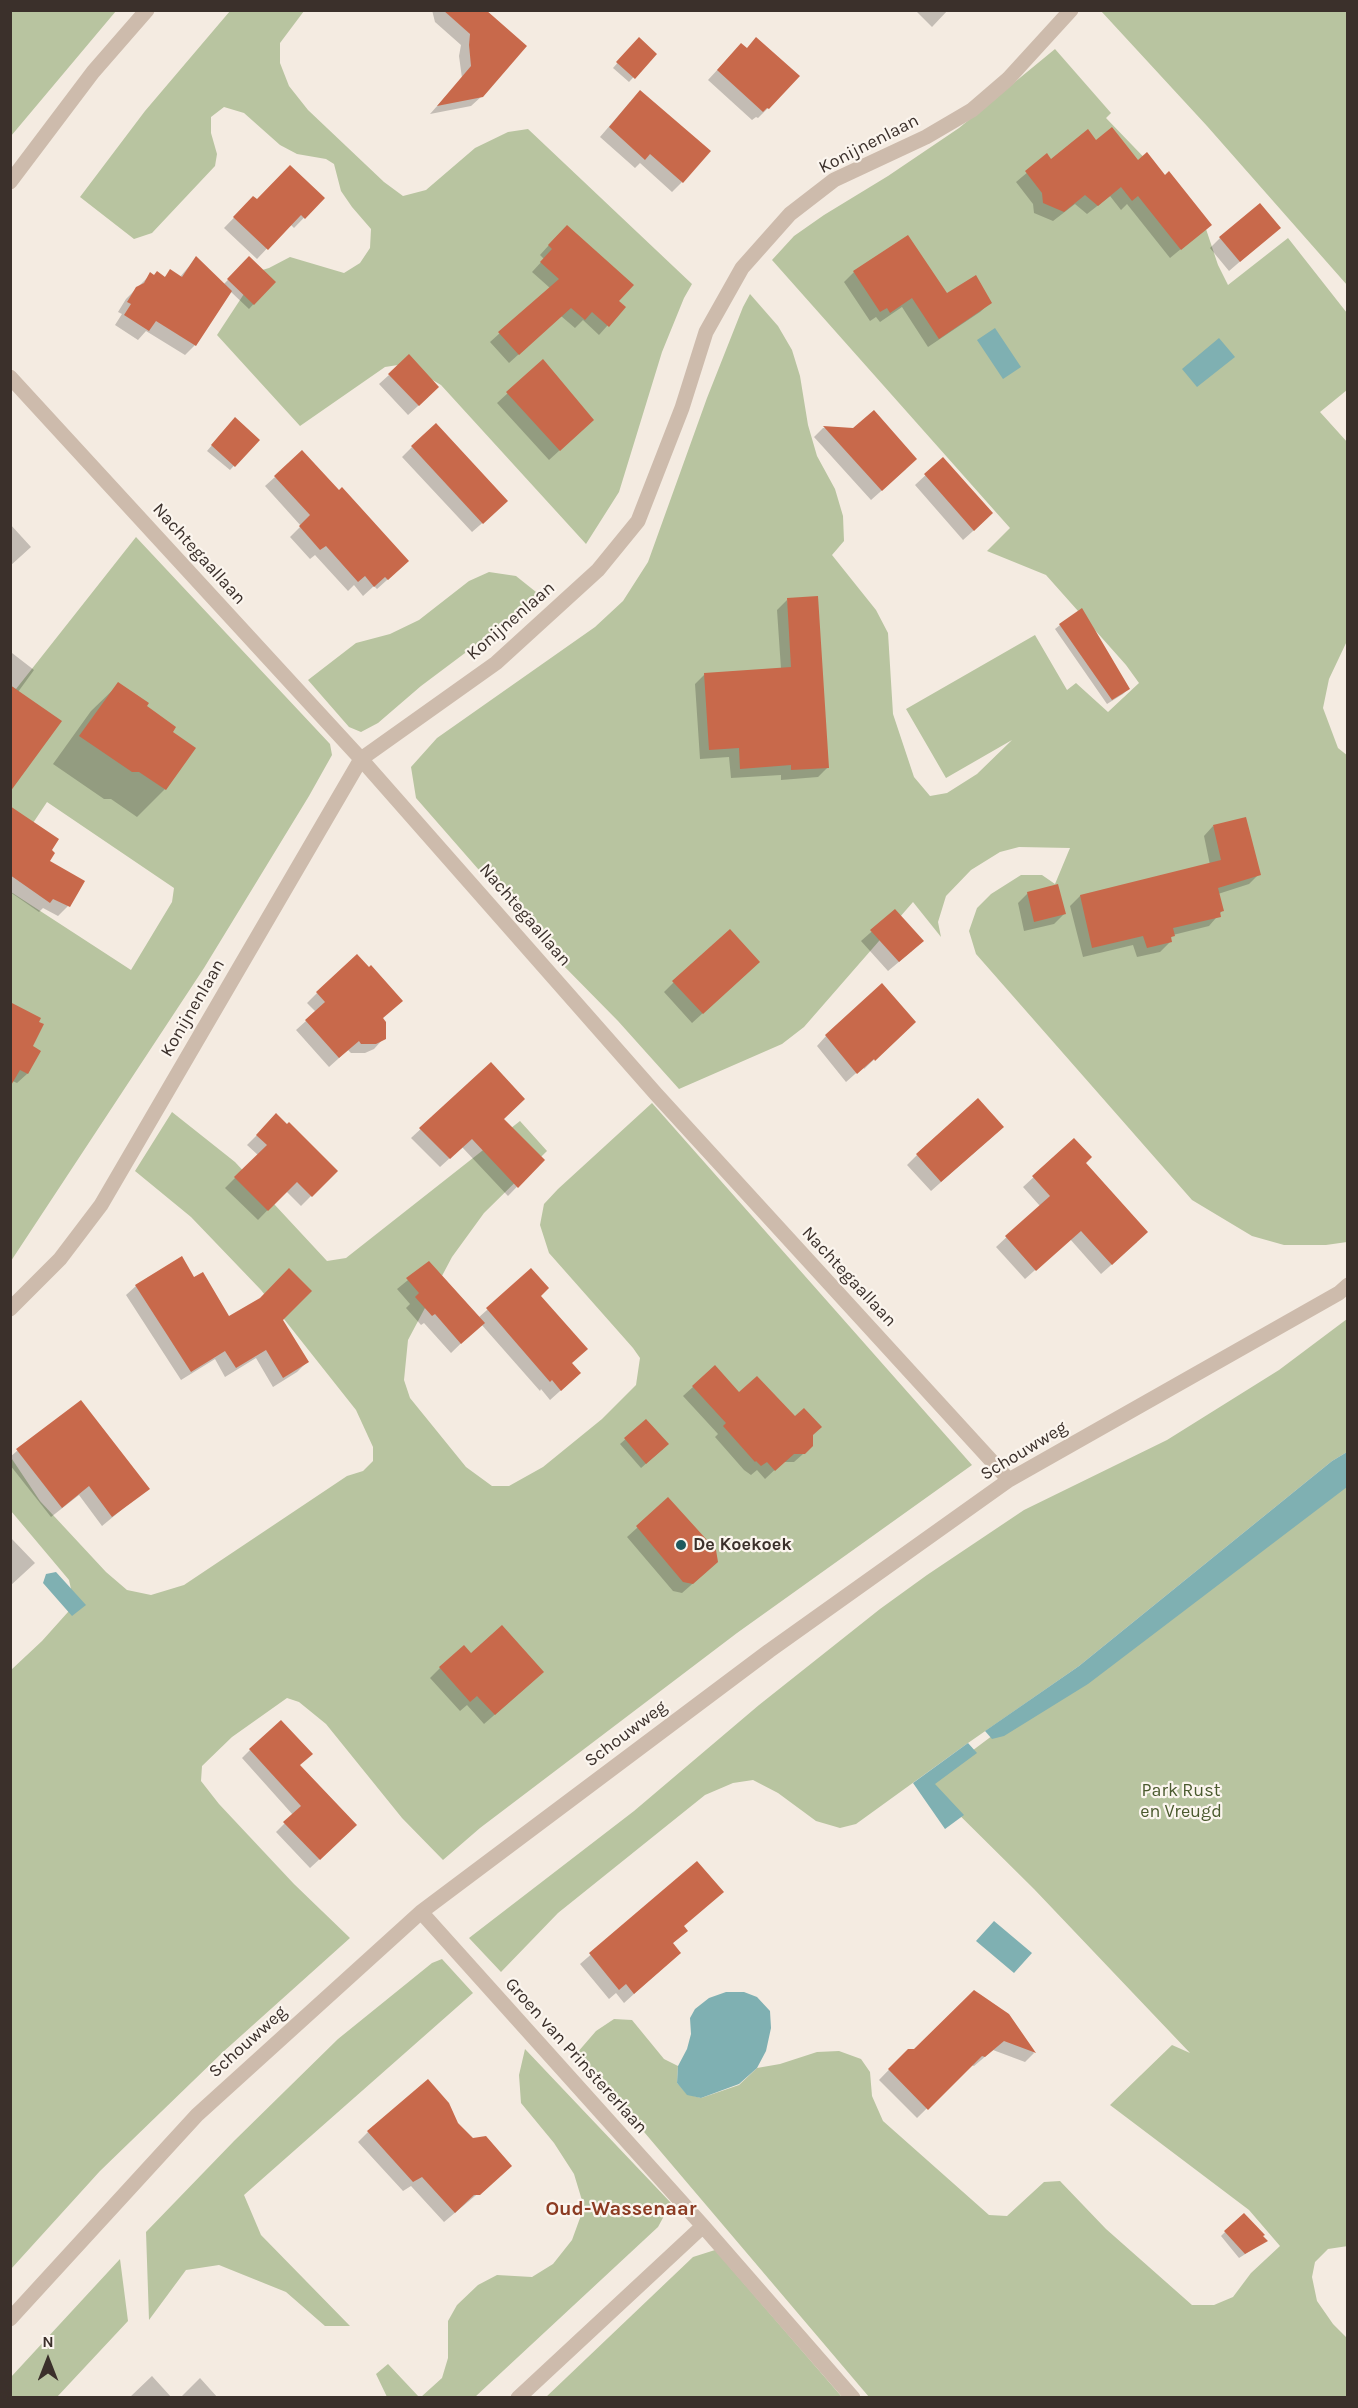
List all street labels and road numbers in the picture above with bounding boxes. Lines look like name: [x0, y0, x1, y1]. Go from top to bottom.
street label: Konijnenlaan: [815, 110, 923, 178]
street label: Nachtegaallaan: [148, 499, 250, 609]
street label: Konijnenlaan: [463, 577, 559, 665]
street label: Nachtegaallaan: [474, 859, 576, 971]
street label: Konijnenlaan: [156, 955, 230, 1061]
street label: Nachtegaallaan: [797, 1222, 901, 1332]
street label: Schouwweg: [977, 1417, 1071, 1485]
street label: Schouwweg: [581, 1696, 671, 1772]
street label: Groen van Prinstererlaan: [500, 1974, 652, 2138]
street label: Schouwweg: [205, 2001, 291, 2083]

